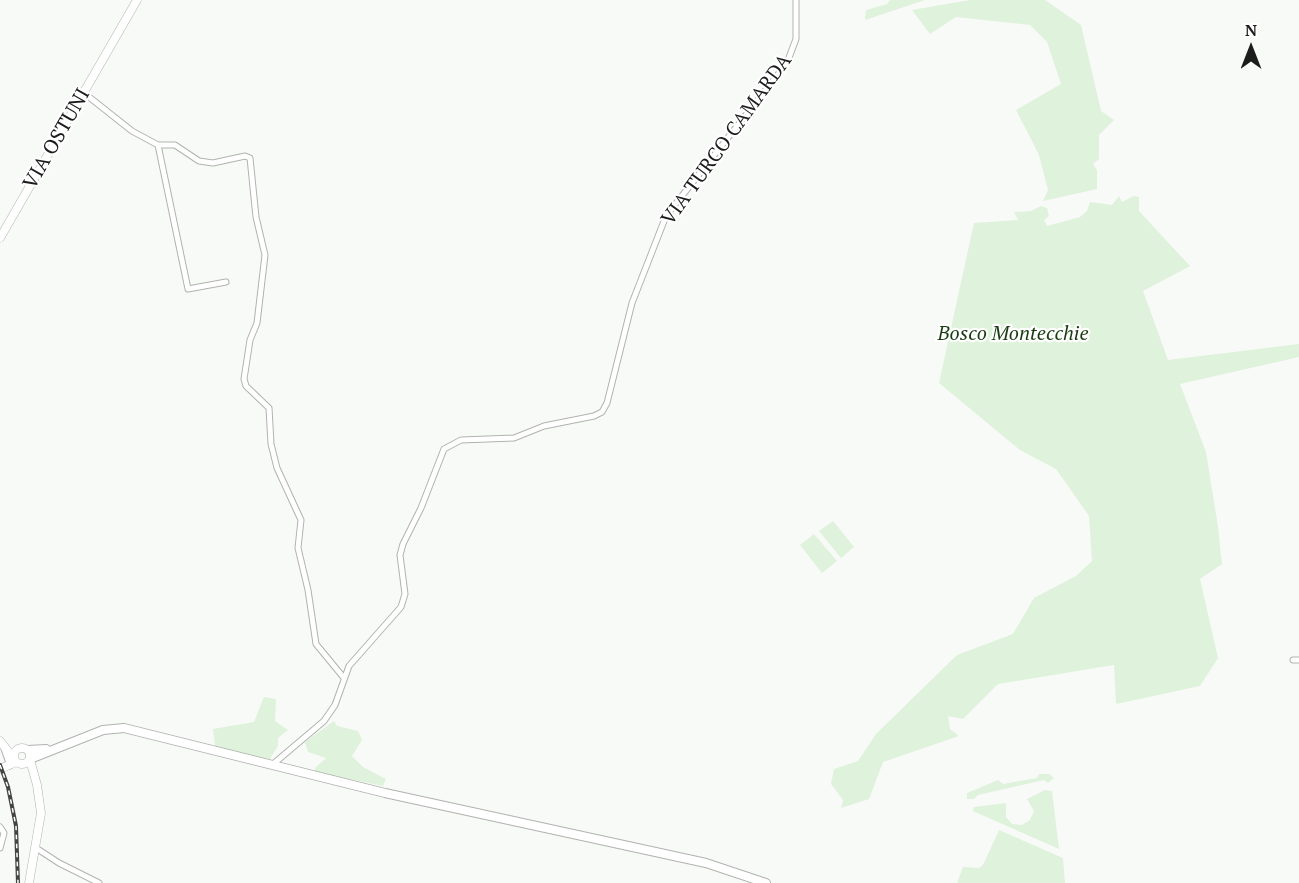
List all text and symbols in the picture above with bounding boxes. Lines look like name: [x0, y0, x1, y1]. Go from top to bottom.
north arrow: [1221, 18, 1281, 78]
text: N: [1245, 19, 1257, 41]
street label: VIA TURCO CAMARDA: [657, 50, 797, 230]
street label: VIA OSTUNI: [19, 84, 95, 194]
park label: Bosco Montecchie: [938, 322, 1088, 346]

